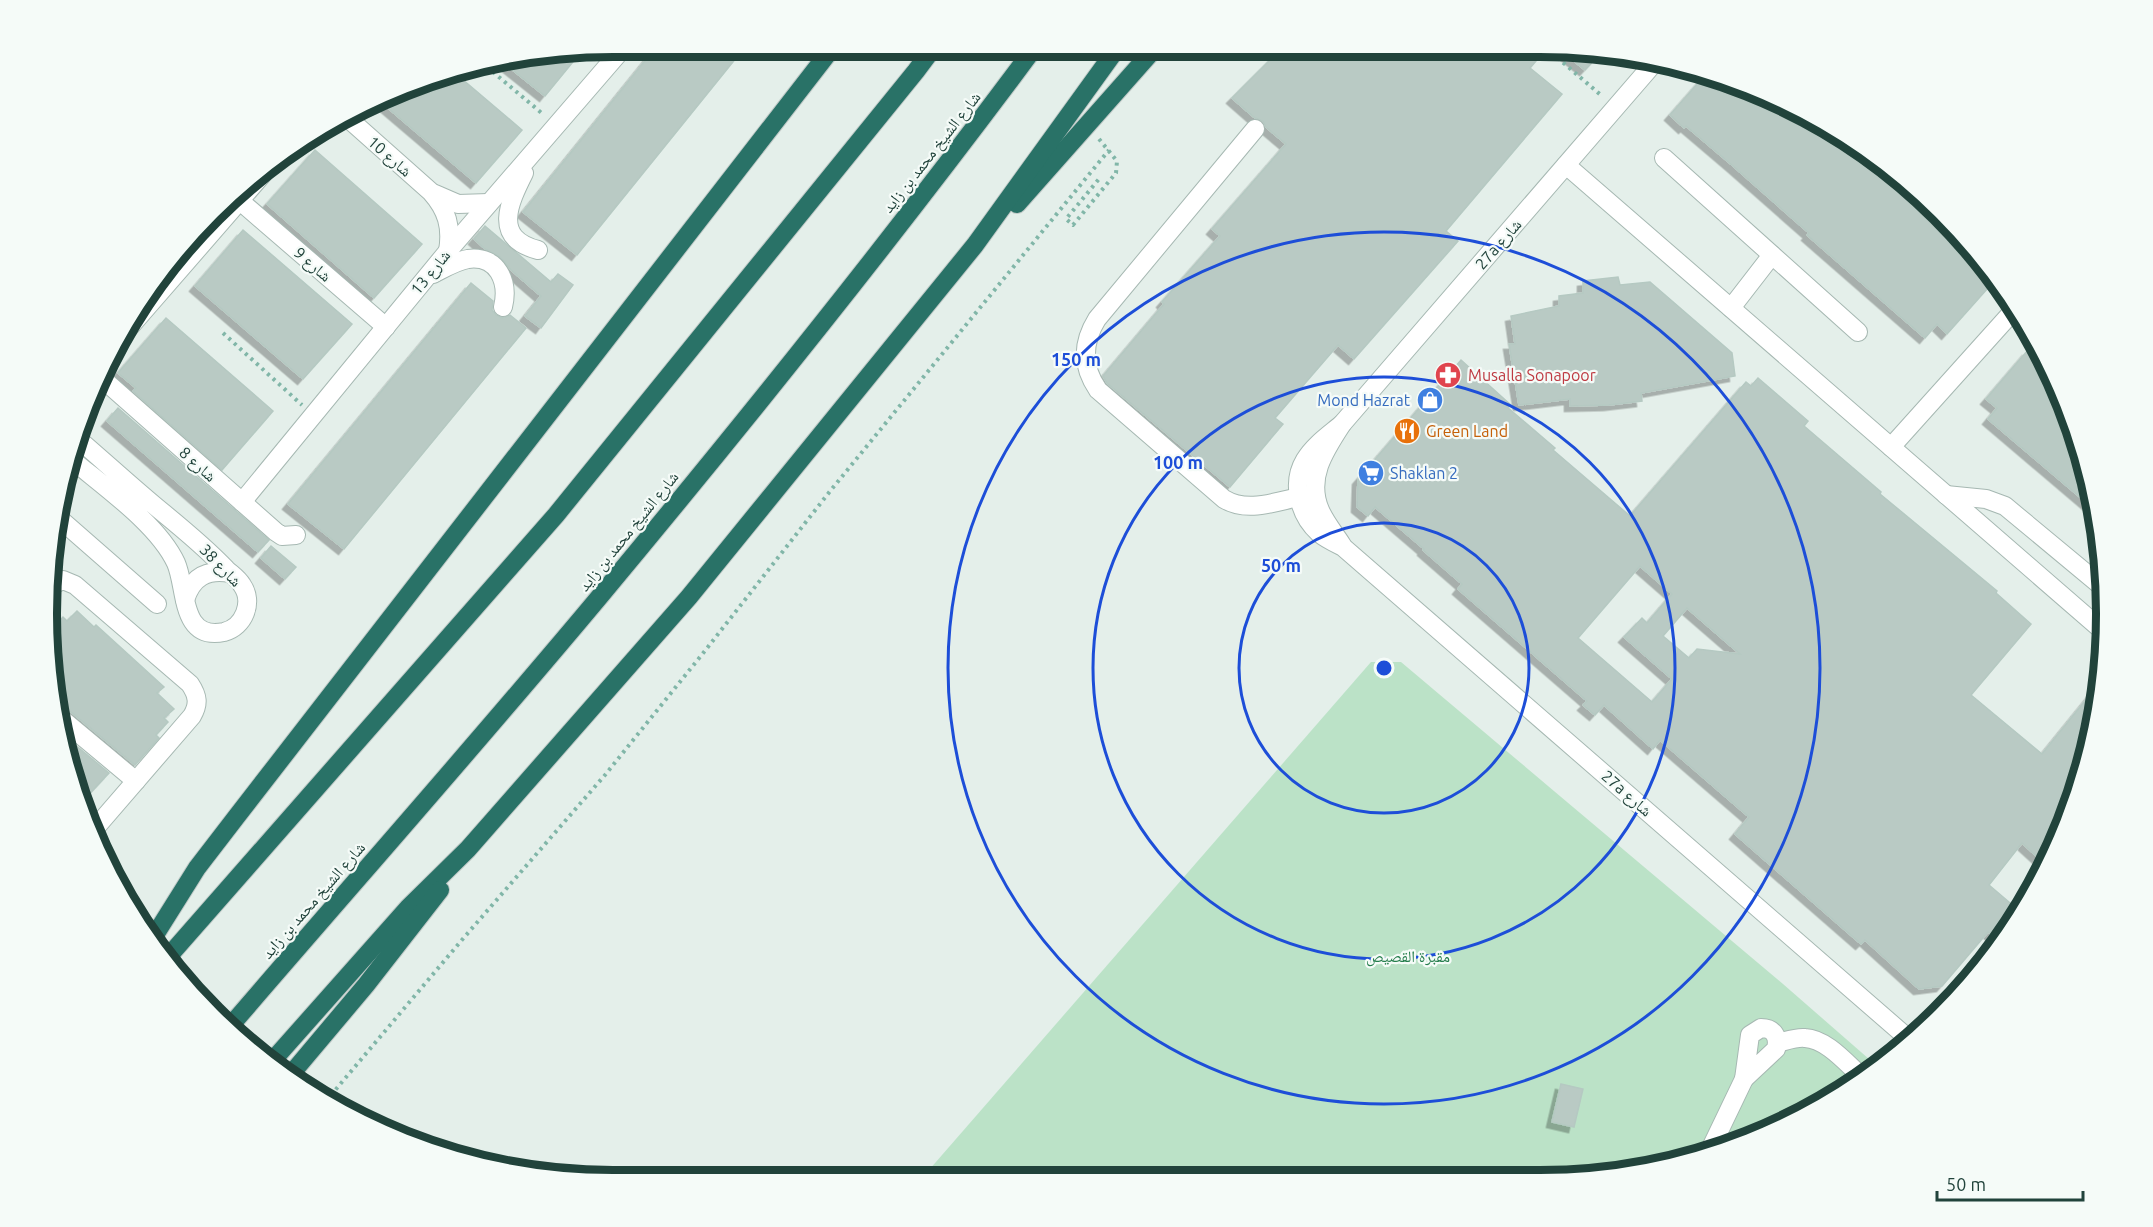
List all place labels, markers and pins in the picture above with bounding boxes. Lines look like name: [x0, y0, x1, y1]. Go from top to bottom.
pharmacy icon: Musalla Sonapoor: [1433, 360, 1463, 390]
place label: Musalla Sonapoor: [1468, 366, 1596, 384]
shop icon: Mond Hazrat: [1415, 385, 1445, 415]
place label: Mond Hazrat: [1317, 391, 1411, 409]
restaurant icon: Green Land: [1392, 416, 1422, 446]
place label: Green Land: [1426, 422, 1508, 440]
supermarket icon: Shaklan 2: [1356, 458, 1386, 488]
place label: Shaklan 2: [1390, 464, 1458, 482]
centre of rings: [1374, 658, 1394, 678]

